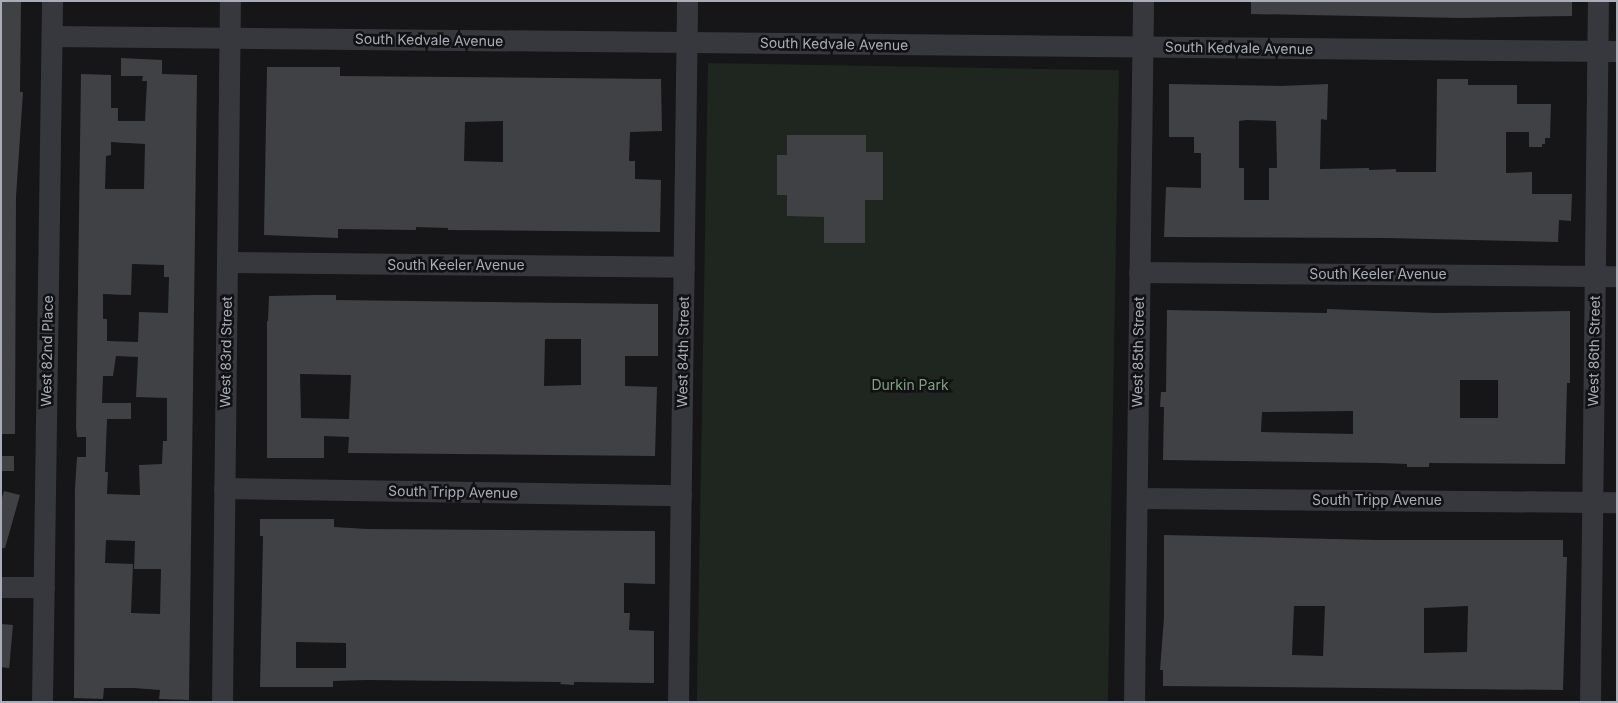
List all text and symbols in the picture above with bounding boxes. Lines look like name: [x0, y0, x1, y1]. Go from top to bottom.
street label: South Kedvale Avenue: [355, 30, 503, 50]
street label: South Kedvale Avenue: [760, 34, 908, 54]
street label: South Kedvale Avenue: [1165, 38, 1313, 58]
street label: South Keeler Avenue: [387, 257, 525, 273]
street label: South Keeler Avenue: [1309, 266, 1447, 282]
street label: West 82nd Place: [38, 295, 56, 407]
street label: West 86th Street: [1585, 295, 1603, 407]
street label: West 83rd Street: [217, 296, 235, 408]
street label: West 84th Street: [674, 296, 692, 408]
street label: West 85th Street: [1129, 297, 1147, 407]
park label: Durkin Park: [871, 377, 949, 393]
street label: South Tripp Avenue: [388, 482, 518, 502]
street label: South Tripp Avenue: [1312, 492, 1442, 508]

